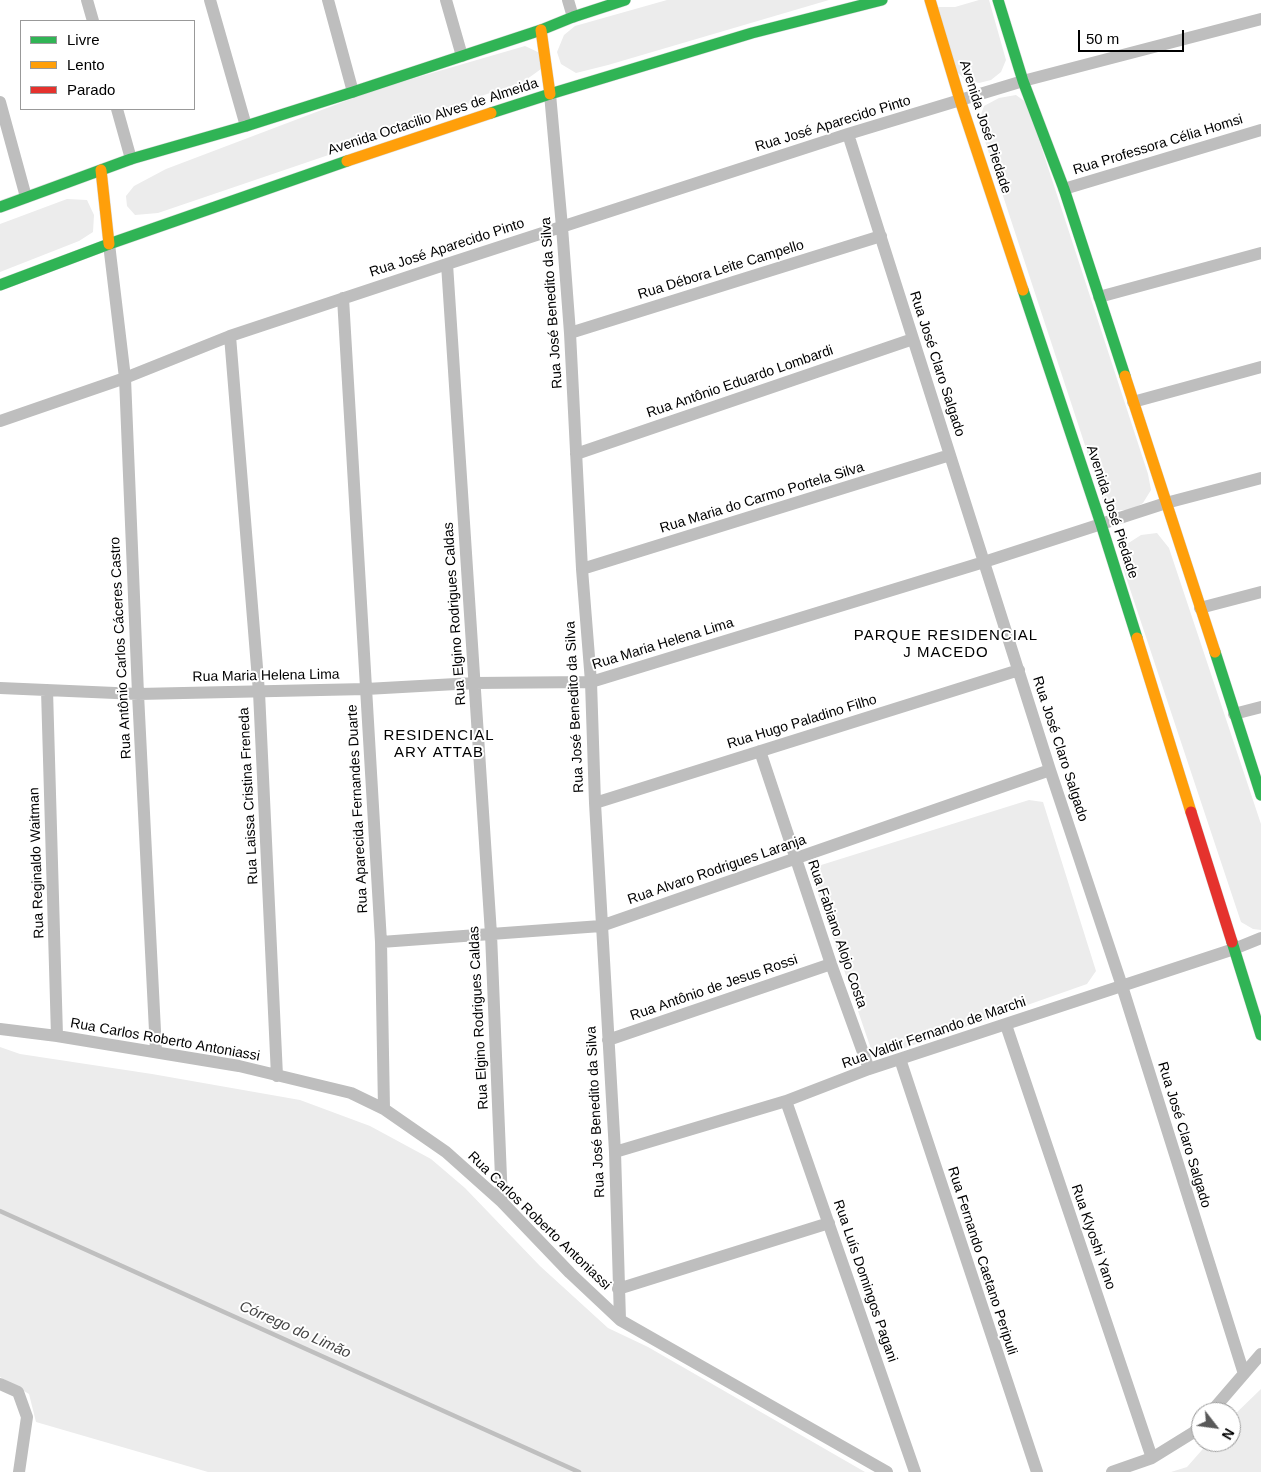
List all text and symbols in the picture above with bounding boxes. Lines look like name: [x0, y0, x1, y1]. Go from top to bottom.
legend: [20, 20, 195, 110]
scale bar: [1081, 20, 1187, 52]
text: 50 m: [1086, 30, 1119, 47]
text: Livre: [67, 31, 100, 48]
text: Lento: [67, 56, 105, 73]
street label: Avenida José Piedade: [956, 58, 1014, 196]
street label: Avenida Octacilio Alves de Almeida: [326, 75, 540, 159]
text: Parado: [67, 81, 115, 98]
street label: Rua José Aparecido Pinto: [753, 92, 913, 156]
street label: Rua Professora Célia Homsi: [1071, 111, 1245, 179]
street label: Rua José Aparecido Pinto: [367, 215, 527, 281]
street label: Rua José Benedito da Silva: [538, 217, 566, 389]
street label: Rua Débora Leite Campello: [636, 237, 806, 303]
street label: Rua José Claro Salgado: [906, 289, 968, 439]
street label: Rua Antônio Eduardo Lombardi: [645, 342, 835, 422]
street label: Avenida José Piedade: [1083, 443, 1141, 581]
street label: Rua Maria do Carmo Portela Silva: [658, 459, 866, 537]
street label: Rua Elgino Rodrigues Caldas: [440, 522, 470, 706]
street label: Rua Antônio Carlos Cáceres Castro: [107, 536, 135, 760]
street label: Rua Maria Helena Lima: [590, 614, 736, 674]
street label: Rua José Benedito da Silva: [562, 621, 588, 793]
district label: PARQUE RESIDENCIAL J MACEDO: [852, 627, 1040, 662]
street label: Rua Maria Helena Lima: [192, 666, 340, 686]
street label: Rua José Claro Salgado: [1029, 674, 1091, 824]
street label: Rua Hugo Paladino Filho: [725, 691, 879, 753]
street label: Rua Aparecida Fernandes Duarte: [344, 704, 372, 914]
street label: Rua Laissa Cristina Freneda: [236, 707, 262, 885]
district label: RESIDENCIAL ARY ATTAB: [382, 727, 496, 762]
street label: Rua Reginaldo Waitman: [26, 787, 48, 939]
street label: Rua Alvaro Rodrigues Laranja: [626, 832, 808, 908]
street label: Rua Fabiano Alojo Costa: [804, 858, 870, 1010]
street label: Rua Elgino Rodrigues Caldas: [466, 926, 492, 1110]
street label: Rua Antônio de Jesus Rossi: [628, 951, 800, 1025]
street label: Rua Valdir Fernando de Marchi: [840, 994, 1028, 1072]
street label: Rua Carlos Roberto Antoniassi: [69, 1015, 261, 1065]
street label: Rua José Benedito da Silva: [583, 1026, 609, 1198]
street label: Rua José Claro Salgado: [1154, 1060, 1214, 1210]
street label: Rua Carlos Roberto Antoniassi: [464, 1148, 614, 1294]
street label: Rua Fernando Caetano Peripuli: [944, 1165, 1020, 1357]
street label: Rua Klyoshi Yano: [1067, 1182, 1119, 1292]
street label: Rua Luís Domingos Pagani: [829, 1198, 901, 1364]
water label: Córrego do Limão: [236, 1297, 354, 1363]
north arrow: [1191, 1402, 1241, 1452]
text: N: [1219, 1426, 1238, 1442]

